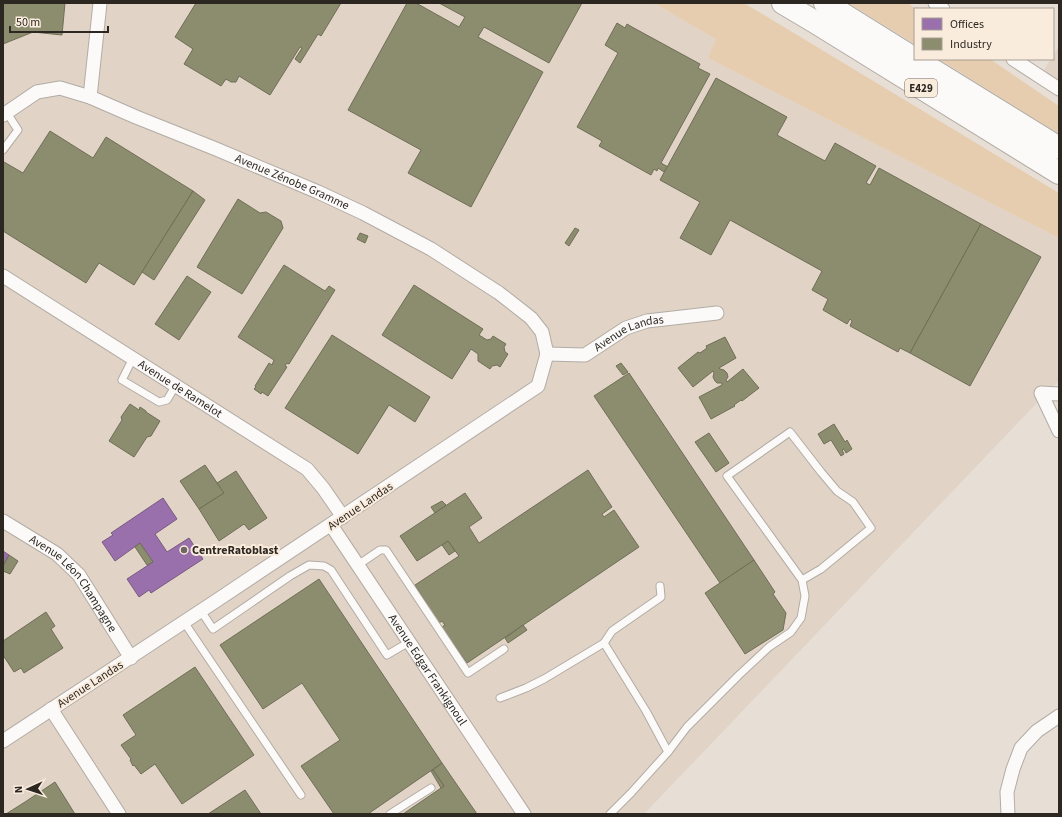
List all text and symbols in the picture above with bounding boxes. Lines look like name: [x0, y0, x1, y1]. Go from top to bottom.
scale bar: [10, 8, 108, 34]
legend: [914, 8, 1054, 60]
text: 50 m: [16, 14, 40, 31]
text: Offices: [950, 16, 984, 33]
text: Industry: [950, 36, 992, 53]
road number: E429: [905, 79, 937, 97]
street label: Avenue Zénobe Gramme: [232, 150, 352, 214]
street label: Avenue Landas: [591, 311, 665, 356]
street label: Avenue de Ramelot: [135, 356, 225, 422]
street label: Avenue Landas: [324, 478, 396, 535]
street label: Avenue Léon Champagne: [26, 531, 121, 636]
place label: CentreRatoblast: [192, 542, 279, 559]
marker: CentreRatoblast: [179, 545, 189, 555]
street label: Avenue Edgar Frankignoul: [384, 611, 471, 729]
street label: Avenue Landas: [54, 657, 127, 712]
north arrow: [8, 769, 48, 809]
text: N: [11, 785, 26, 794]

